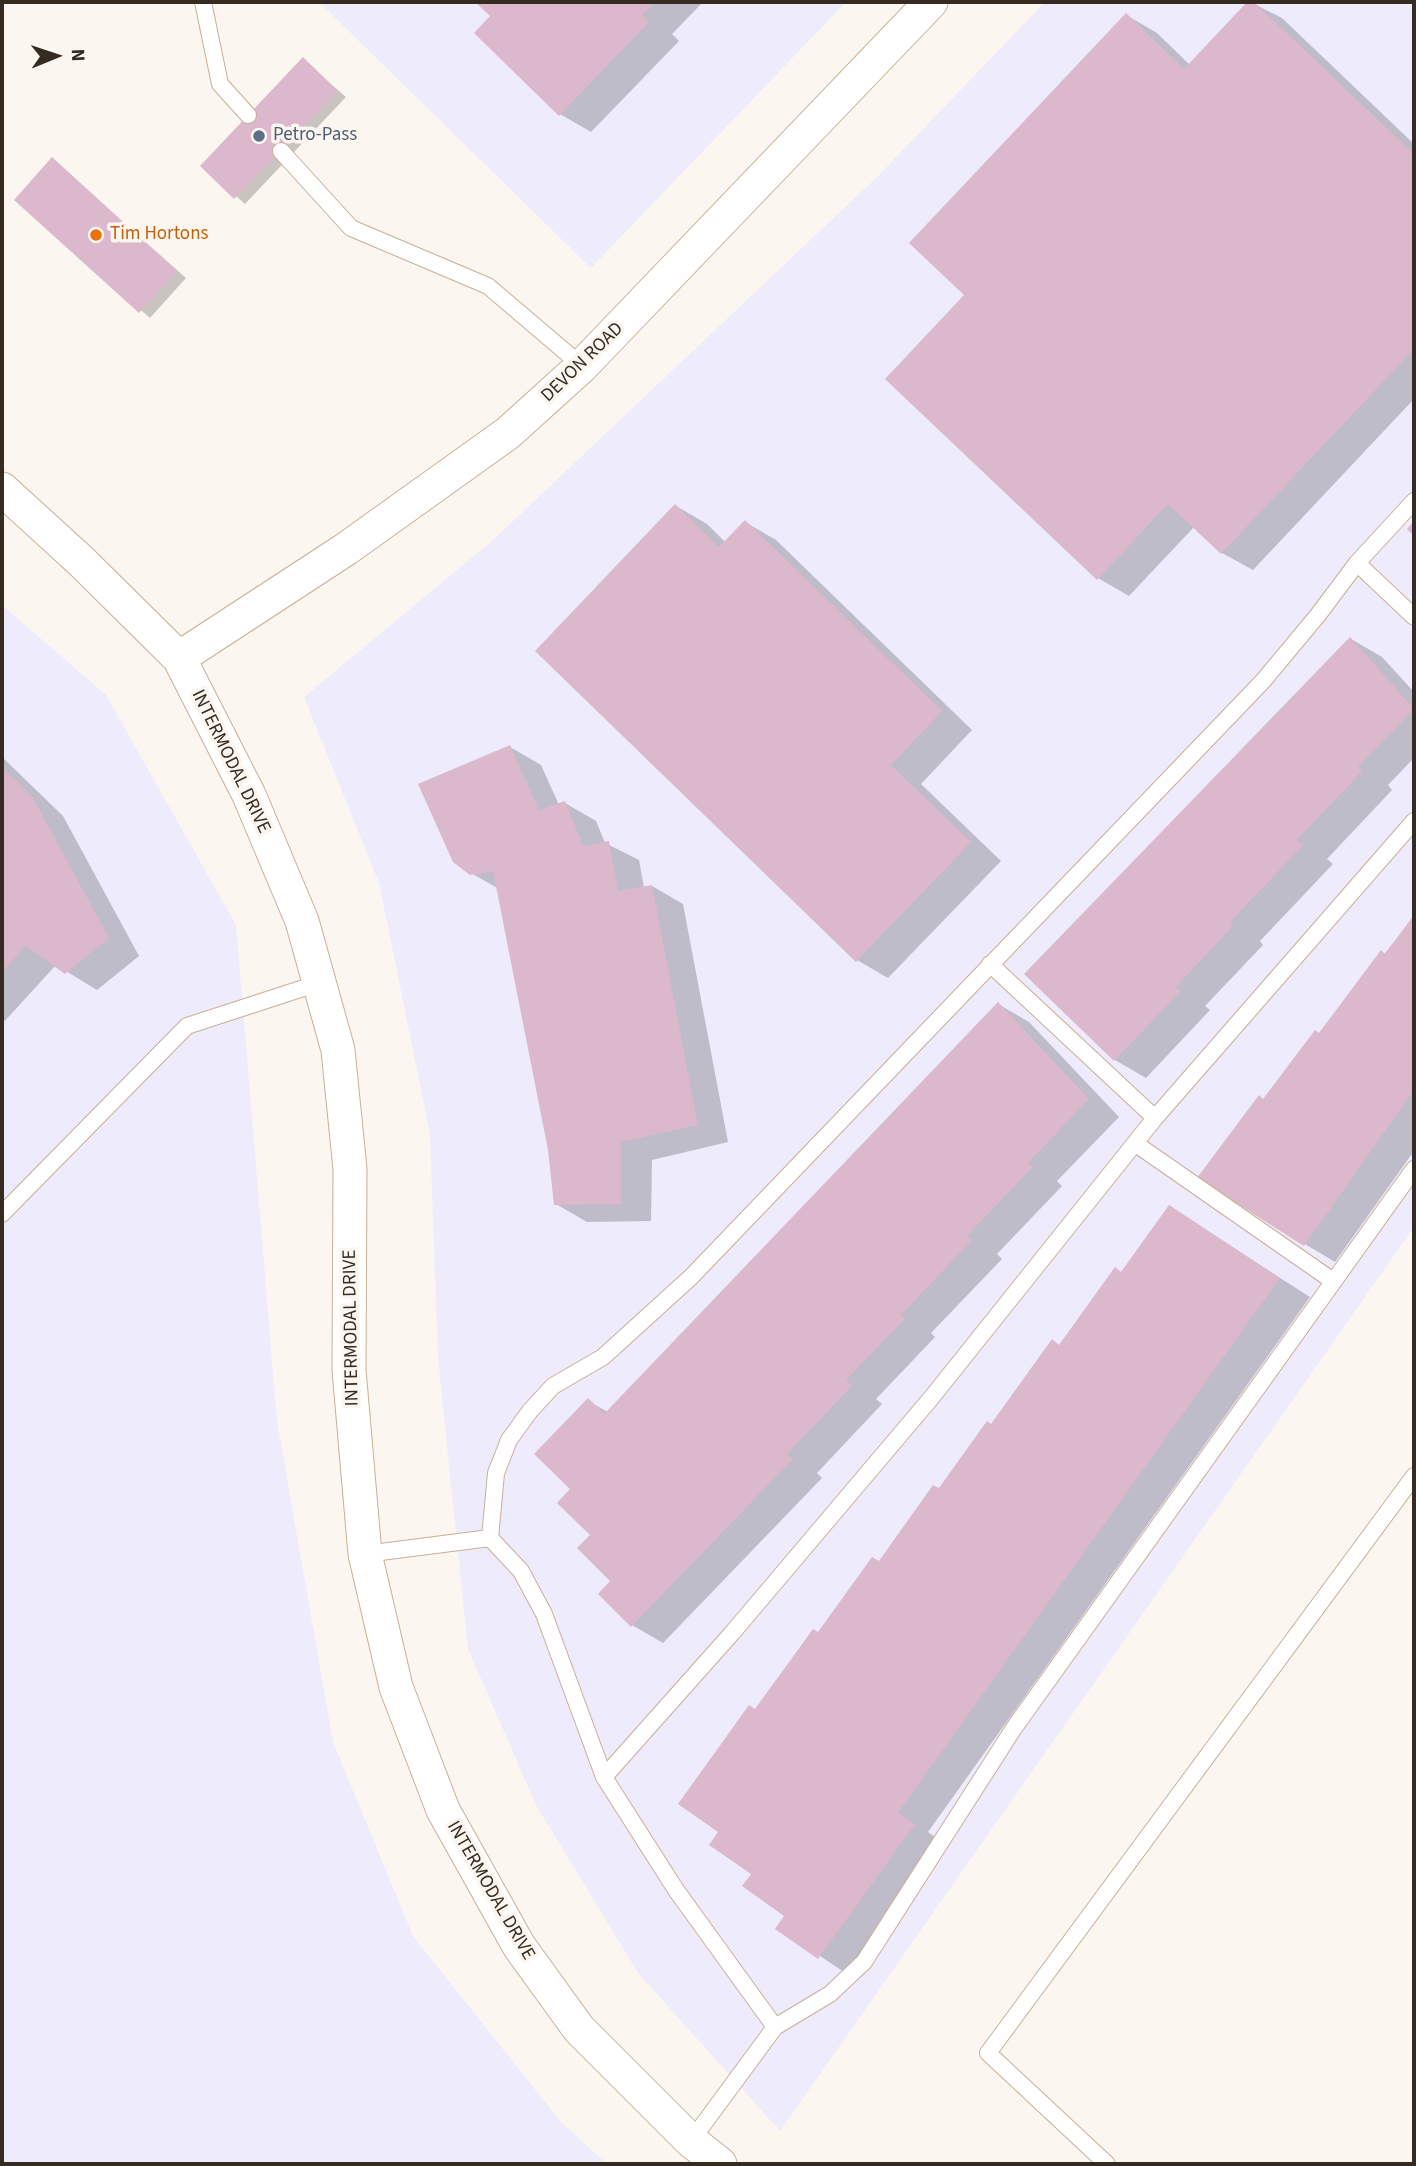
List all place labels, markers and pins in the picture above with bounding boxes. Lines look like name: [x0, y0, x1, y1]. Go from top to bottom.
place label: Petro-Pass: [273, 125, 357, 147]
marker: Petro-Pass: [251, 128, 267, 144]
place label: Tim Hortons: [110, 224, 209, 246]
marker: Tim Hortons: [88, 227, 104, 243]

